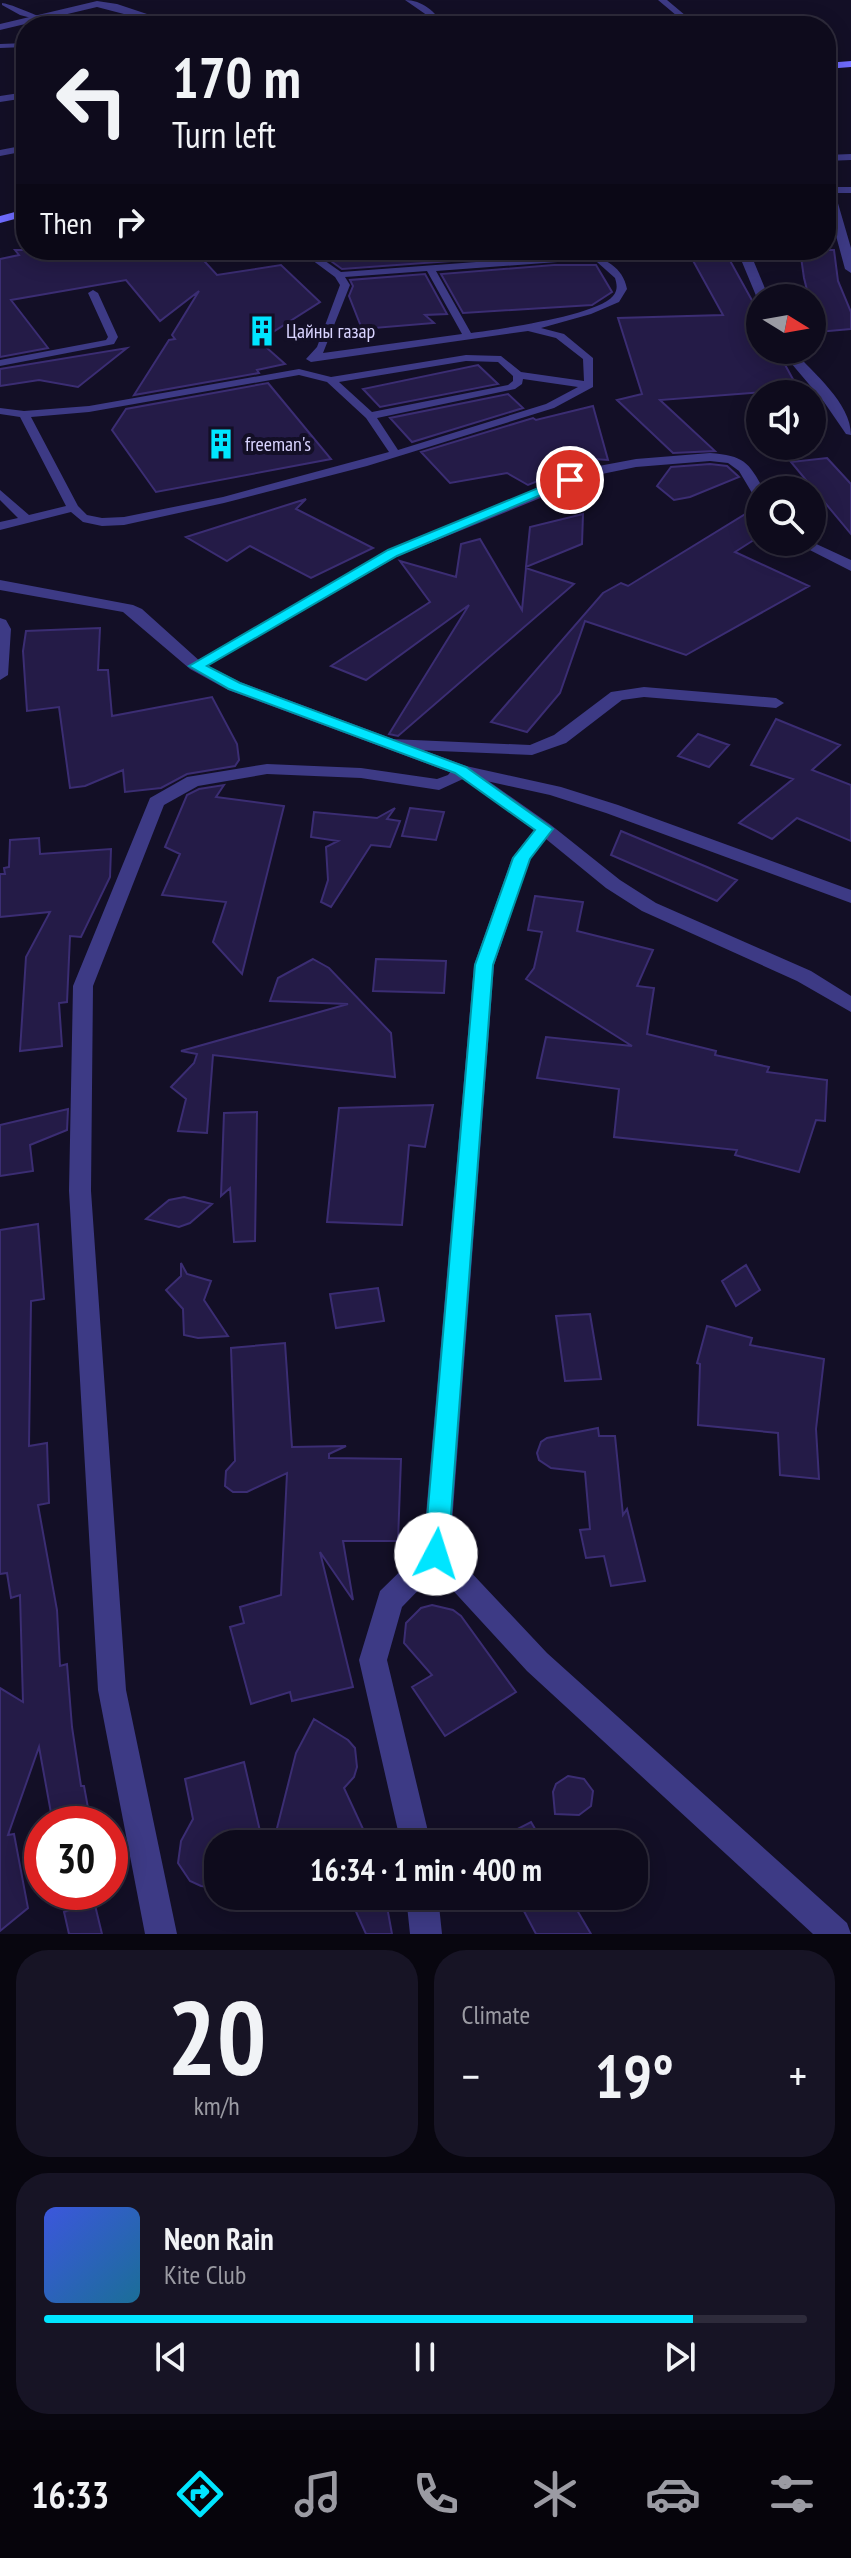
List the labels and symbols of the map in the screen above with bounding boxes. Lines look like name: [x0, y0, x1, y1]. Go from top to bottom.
north arrow: [746, 284, 826, 364]
building icon: Цайны газар: [245, 314, 279, 348]
place label: Цайны газар: [286, 318, 375, 344]
building icon: freeman's: [204, 427, 238, 461]
place label: freeman's: [245, 431, 311, 457]
pin: [536, 446, 604, 514]
position arrow: [394, 1512, 478, 1596]
speed limit sign: 30: [24, 1806, 128, 1910]

